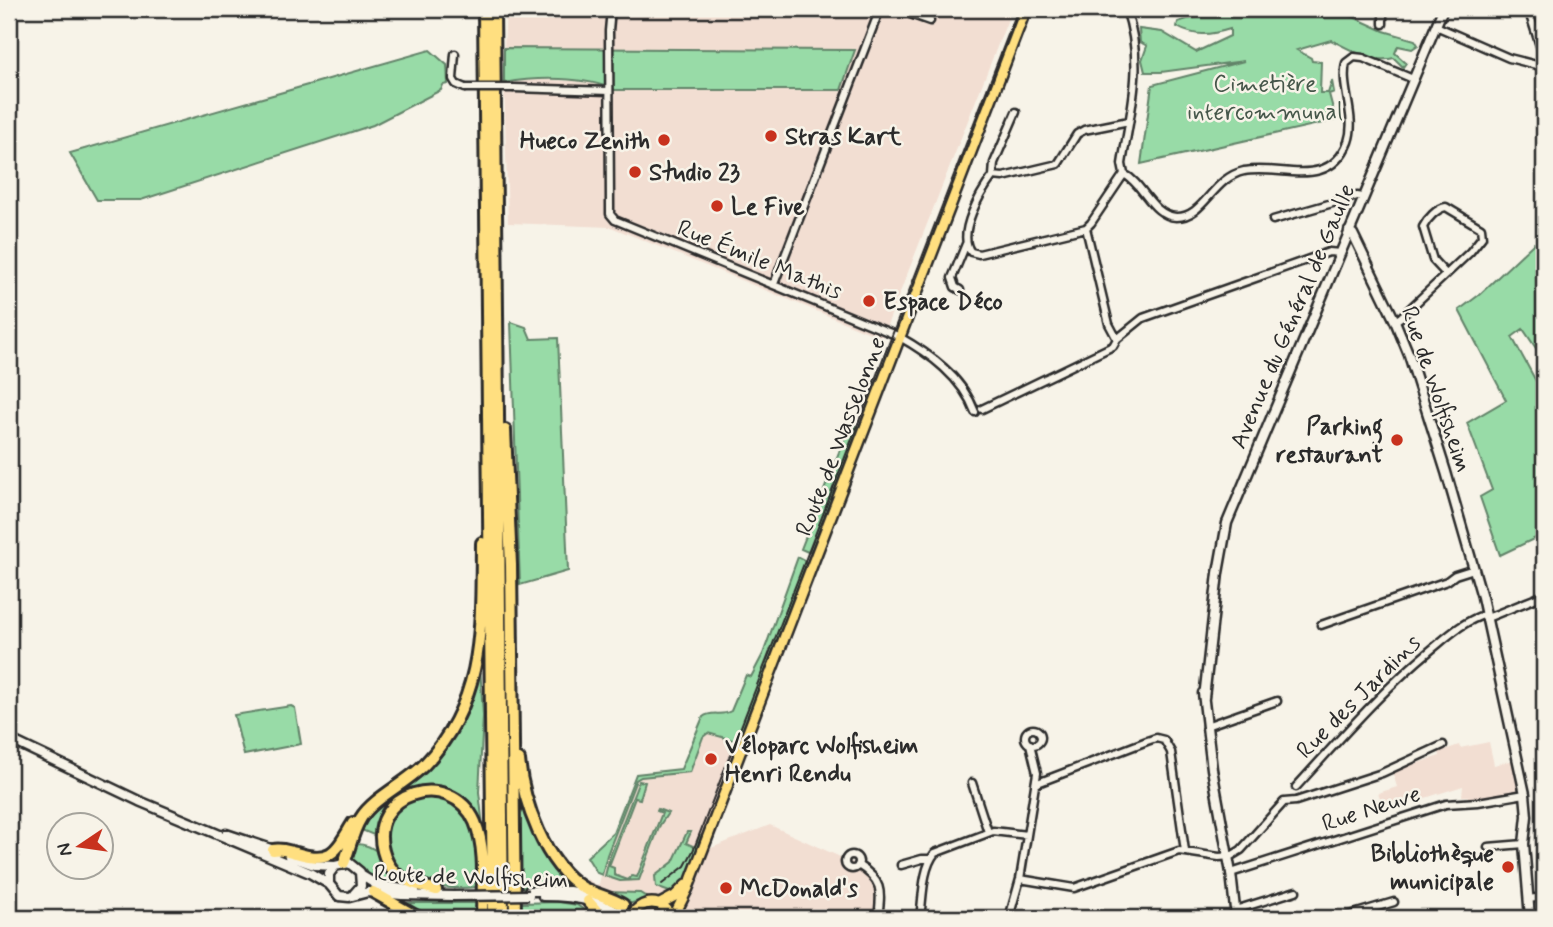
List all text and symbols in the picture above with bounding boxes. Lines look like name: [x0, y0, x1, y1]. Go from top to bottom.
park label: Cimetière intercommunal: [1187, 69, 1343, 128]
place label: Stras Kart: [785, 122, 902, 153]
place label: Hueco Zenith: [520, 126, 650, 157]
marker: Stras Kart: [763, 128, 779, 144]
marker: Hueco Zenith: [656, 132, 672, 148]
place label: Studio 23: [649, 158, 740, 189]
marker: Studio 23: [627, 164, 643, 180]
street label: Avenue du Général de Gaulle: [1223, 179, 1363, 454]
place label: Le Five: [731, 192, 805, 223]
marker: Le Five: [709, 198, 725, 214]
street label: Rue Émile Mathis: [672, 211, 848, 308]
place label: Espace Déco: [883, 287, 1003, 318]
marker: Espace Déco: [861, 293, 877, 309]
street label: Rue de Wolfisheim: [1393, 302, 1478, 477]
street label: Route de Wasselonne: [789, 332, 894, 541]
place label: Parking restaurant: [1276, 412, 1384, 471]
marker: Parking restaurant: [1389, 432, 1405, 448]
street label: Rue des Jardins: [1290, 628, 1428, 766]
place label: Véloparc Wolfisheim Henri Rendu: [725, 731, 918, 790]
marker: Véloparc Wolfisheim Henri Rendu: [703, 751, 719, 767]
street label: Rue Neuve: [1318, 779, 1425, 840]
north arrow: [46, 811, 116, 881]
place label: Bibliothèque municipale: [1371, 839, 1494, 898]
text: N: [51, 841, 79, 858]
street label: Route de Wolfisheim: [373, 859, 569, 896]
marker: Bibliothèque municipale: [1500, 859, 1516, 875]
place label: McDonald's: [740, 874, 858, 905]
marker: McDonald's: [718, 880, 734, 896]

